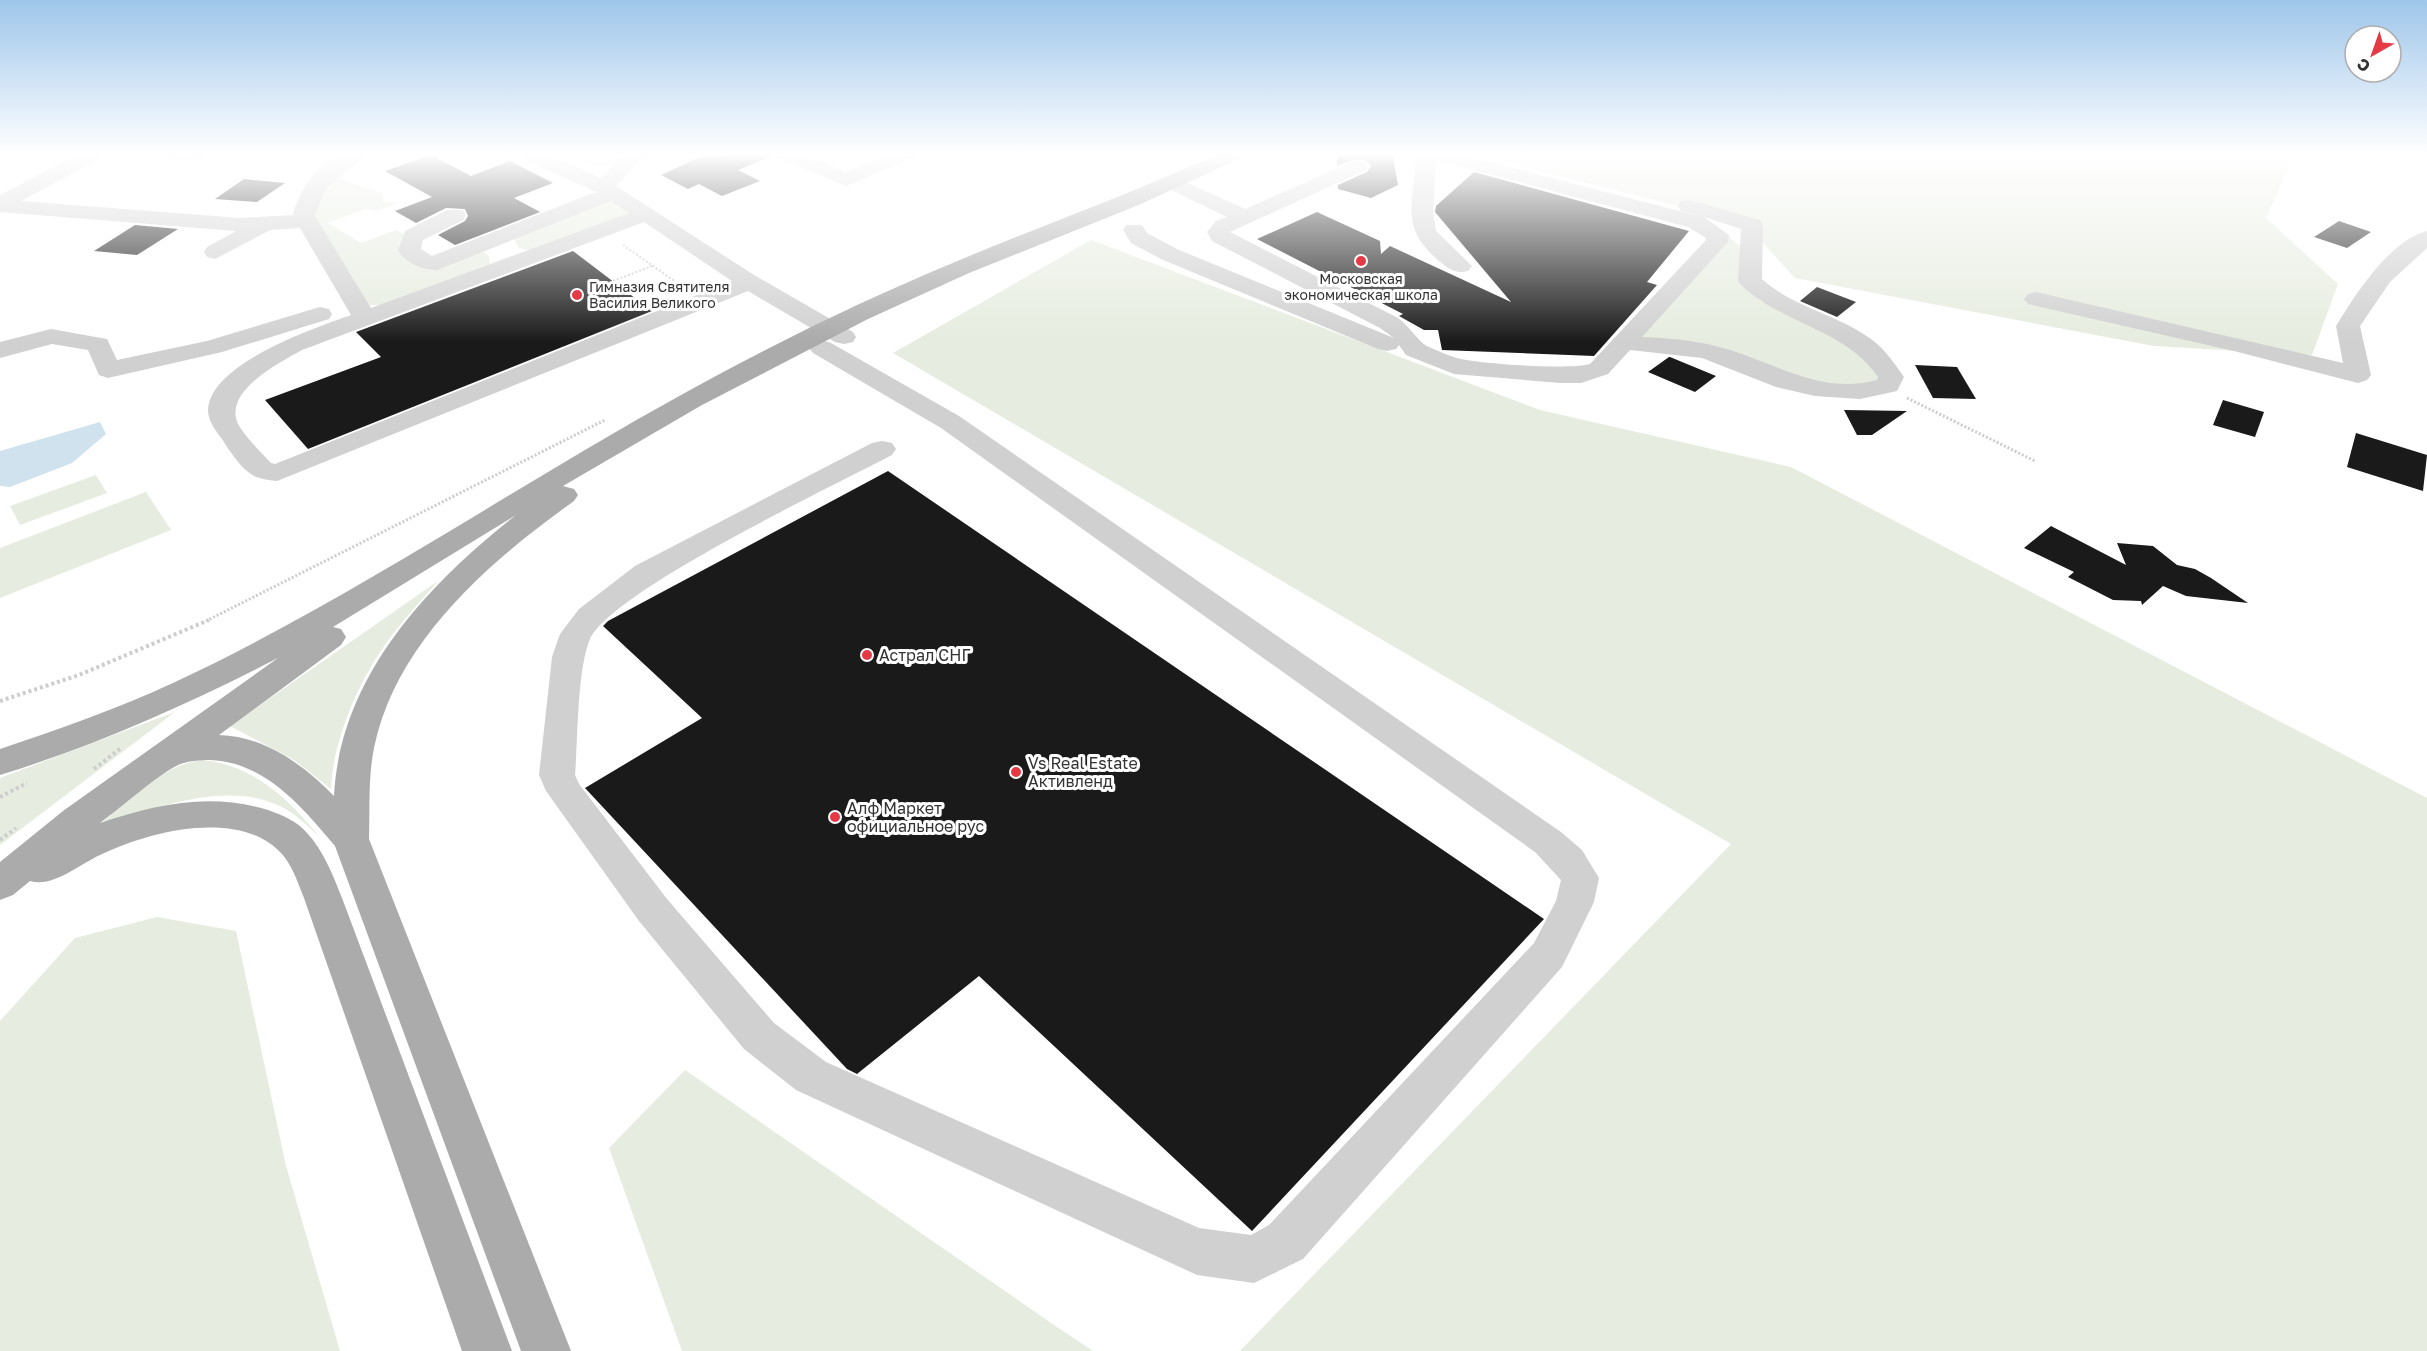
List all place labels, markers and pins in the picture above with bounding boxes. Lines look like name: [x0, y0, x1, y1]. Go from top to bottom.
marker: Московская экономическая школа: [1354, 254, 1368, 268]
place label: Московская экономическая школа: [1284, 270, 1438, 303]
place label: Гимназия Святителя Василия Великого: [589, 278, 729, 311]
marker: Гимназия Святителя Василия Великого: [570, 288, 584, 302]
place label: Астрал СНГ: [879, 645, 970, 665]
marker: Астрал СНГ: [860, 648, 874, 662]
place label: Vs Real Estate Активленд: [1028, 753, 1138, 791]
marker: Vs Real Estate Активленд: [1009, 765, 1023, 779]
place label: Алф Маркет официальное рус: [847, 798, 984, 836]
marker: Алф Маркет официальное рус: [828, 810, 842, 824]

